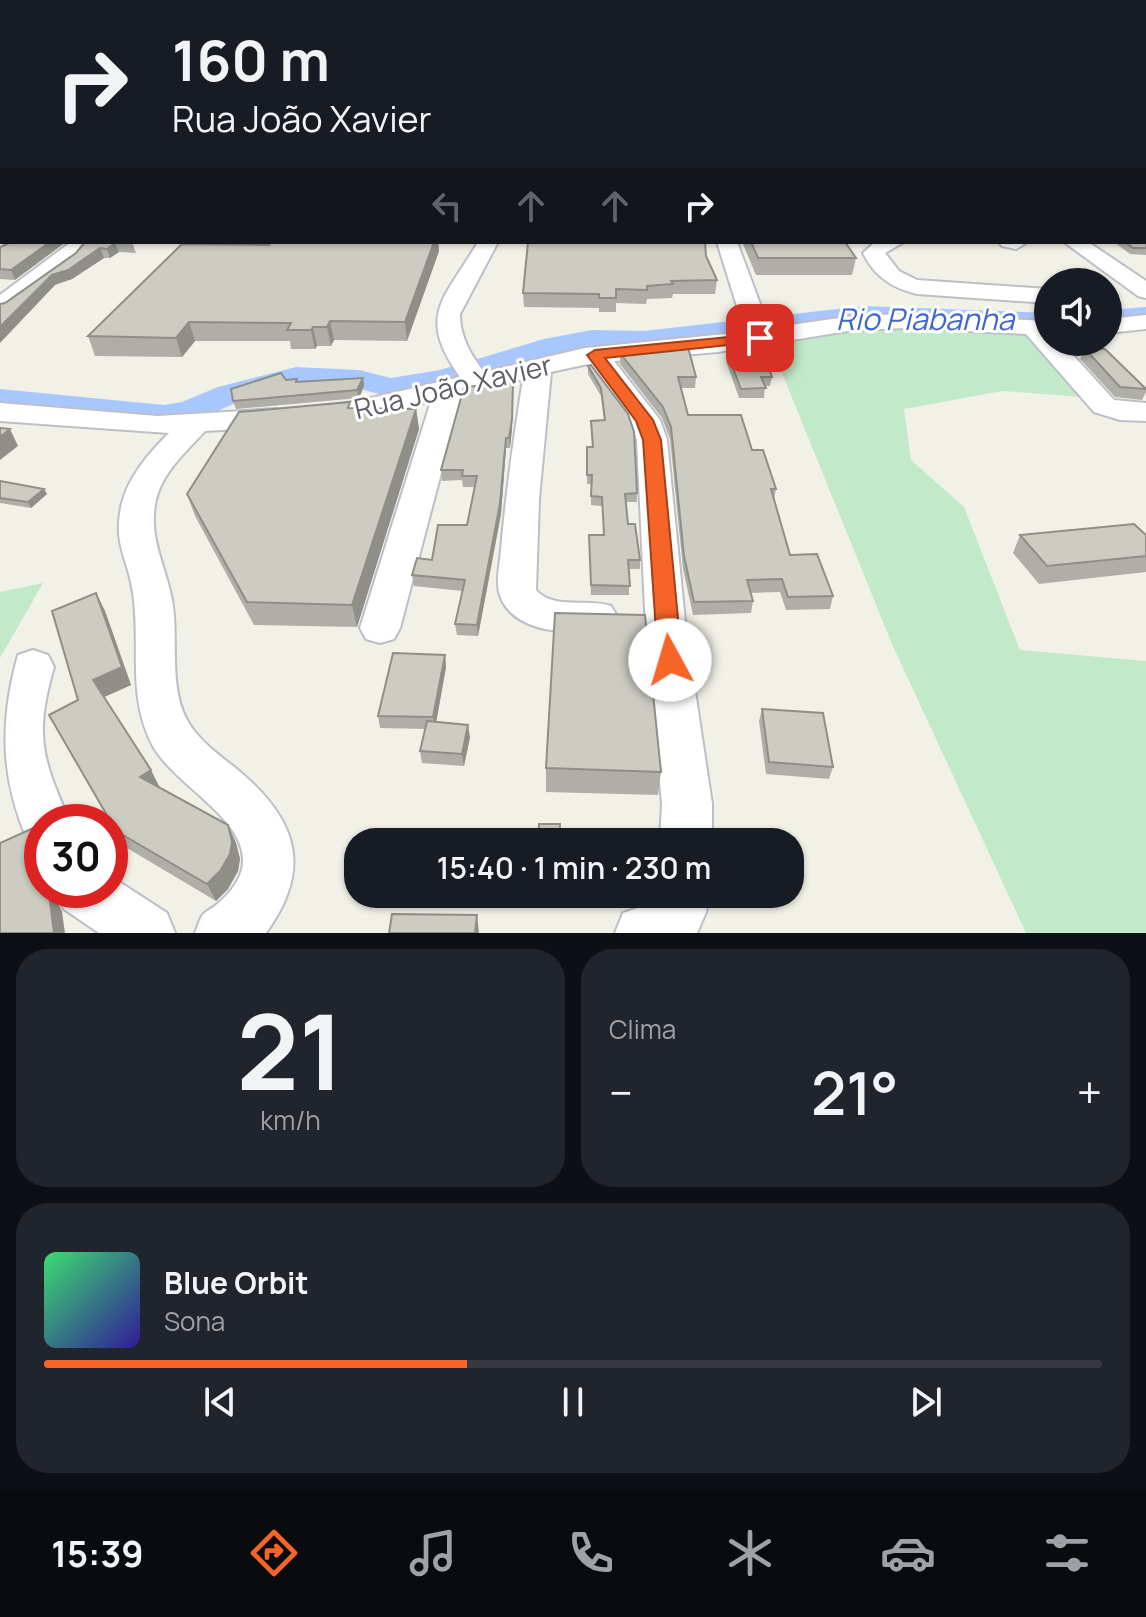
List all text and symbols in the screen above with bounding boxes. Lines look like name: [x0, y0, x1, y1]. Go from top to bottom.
text: 160 m: [172, 21, 330, 98]
icon: right: [40, 32, 144, 136]
text: Rua João Xavier: [172, 94, 432, 143]
icon: left: [425, 184, 469, 228]
icon: ahead: [509, 184, 553, 228]
icon: ahead: [593, 184, 637, 228]
icon: right: [677, 184, 721, 228]
map controls: [1034, 268, 1122, 356]
button: sound: [1034, 268, 1122, 356]
water label: Rio Piabanha: [836, 298, 1015, 339]
pin: [726, 304, 794, 372]
icon: arrive: [738, 316, 782, 360]
street label: Rua João Xavier: [350, 345, 555, 427]
position arrow: [628, 618, 712, 702]
speed limit sign: 30: [24, 804, 128, 908]
text: 15:40 · 1 min · 230 m: [437, 847, 711, 888]
text: 21: [237, 979, 344, 1121]
text: Clima: [609, 1011, 676, 1047]
text: 21°: [811, 1051, 898, 1133]
text: −: [609, 1062, 633, 1122]
text: +: [1077, 1062, 1102, 1122]
text: km/h: [260, 1102, 321, 1138]
text: Blue Orbit: [164, 1262, 309, 1303]
text: Sona: [164, 1303, 225, 1339]
icon: previous: [198, 1380, 242, 1424]
icon: pause: [551, 1380, 595, 1424]
icon: next: [904, 1380, 948, 1424]
icon: directions: [246, 1525, 302, 1581]
icon: music: [405, 1525, 461, 1581]
icon: phone: [563, 1525, 619, 1581]
icon: climate: [722, 1525, 778, 1581]
icon: car: [880, 1525, 936, 1581]
icon: filters: [1039, 1525, 1095, 1581]
text: 15:39: [51, 1529, 144, 1578]

